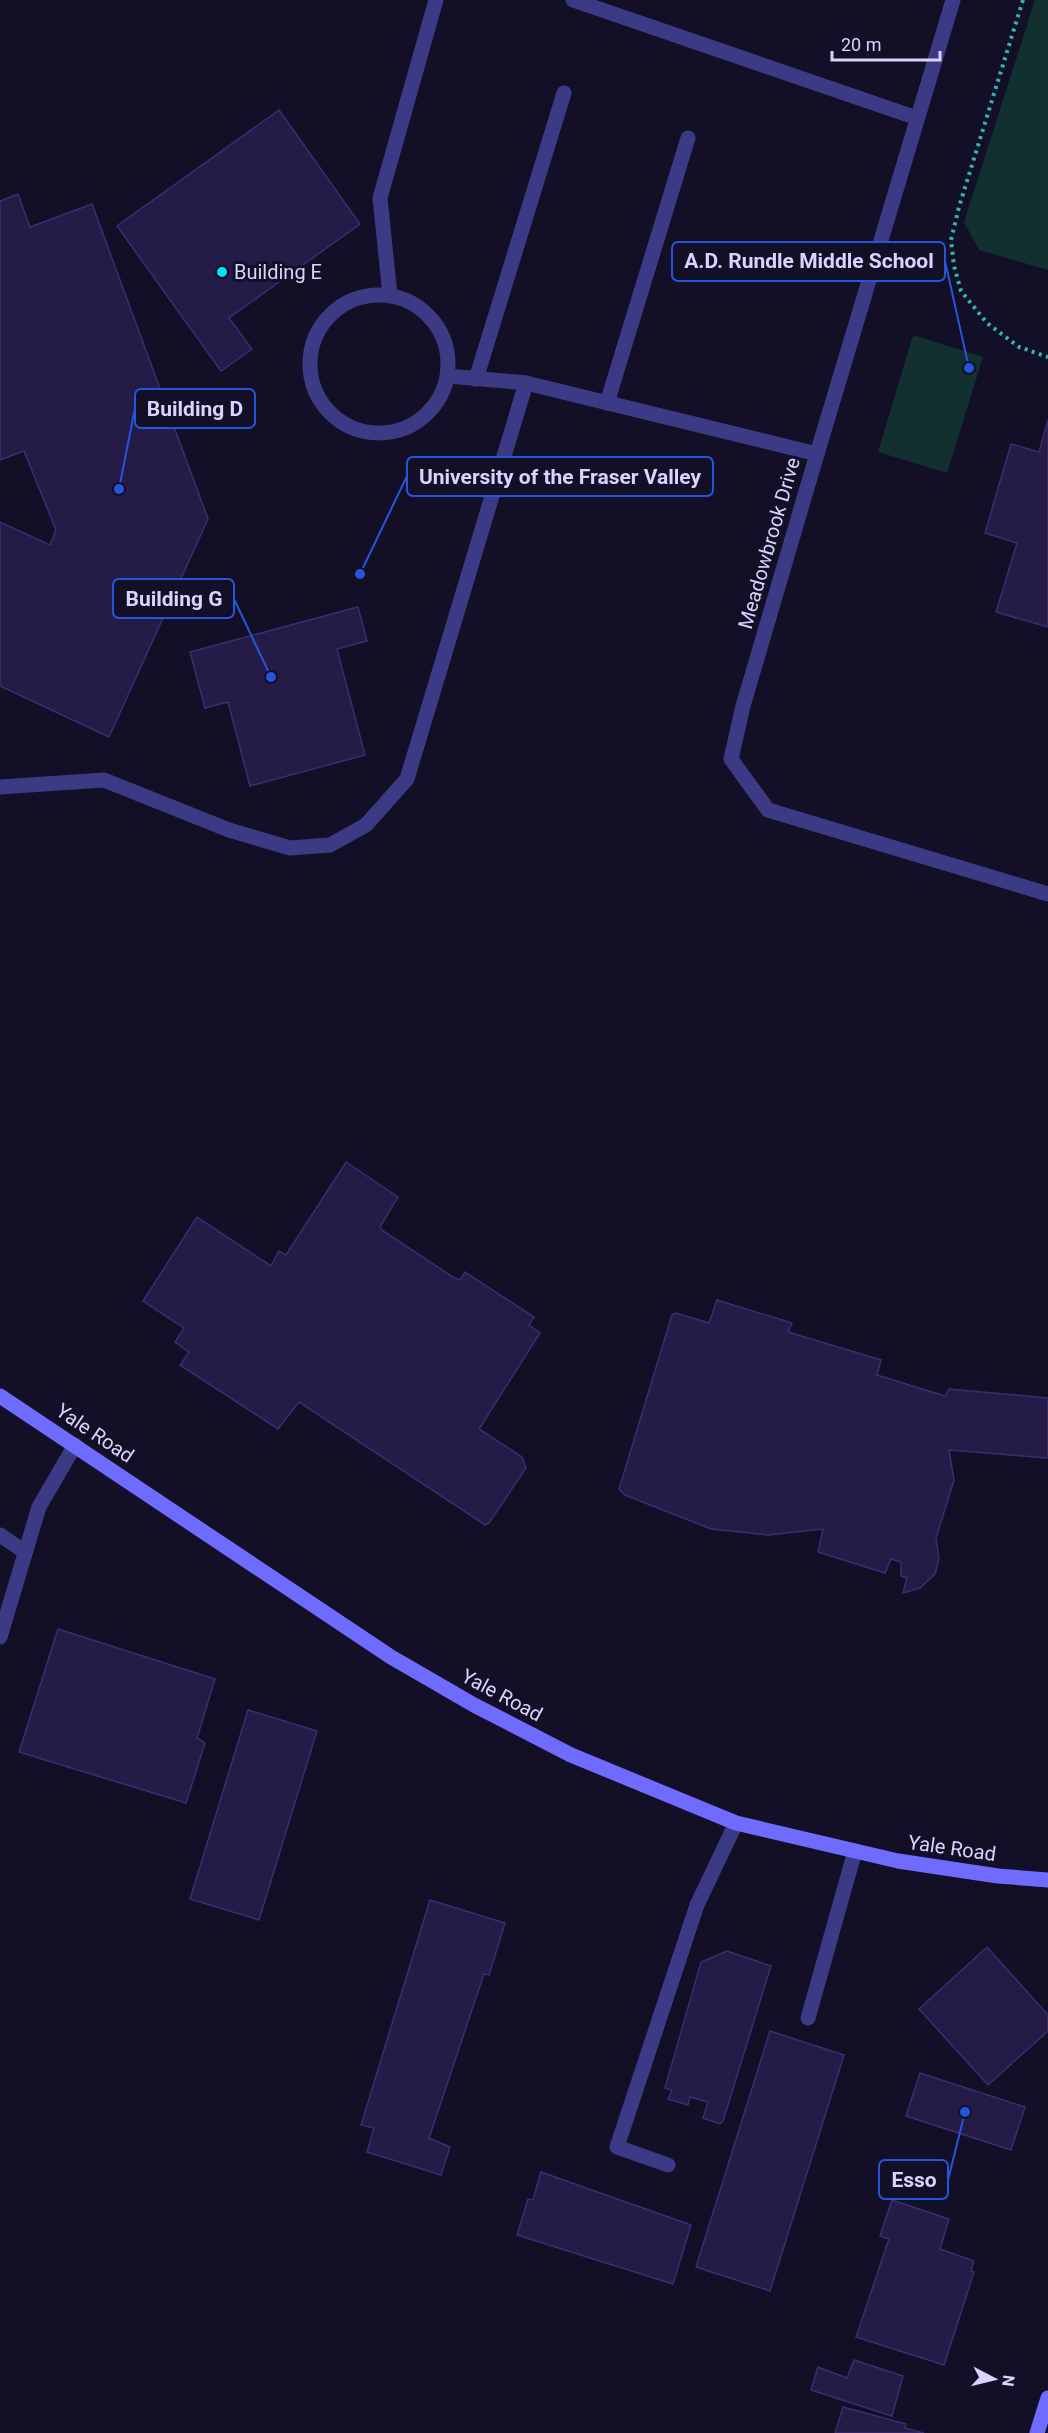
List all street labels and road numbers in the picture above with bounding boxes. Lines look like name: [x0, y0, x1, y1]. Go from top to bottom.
street label: Meadowbrook Drive: [733, 454, 805, 632]
street label: Yale Road: [52, 1398, 138, 1468]
street label: Yale Road: [457, 1664, 547, 1726]
street label: Yale Road: [907, 1830, 997, 1866]

